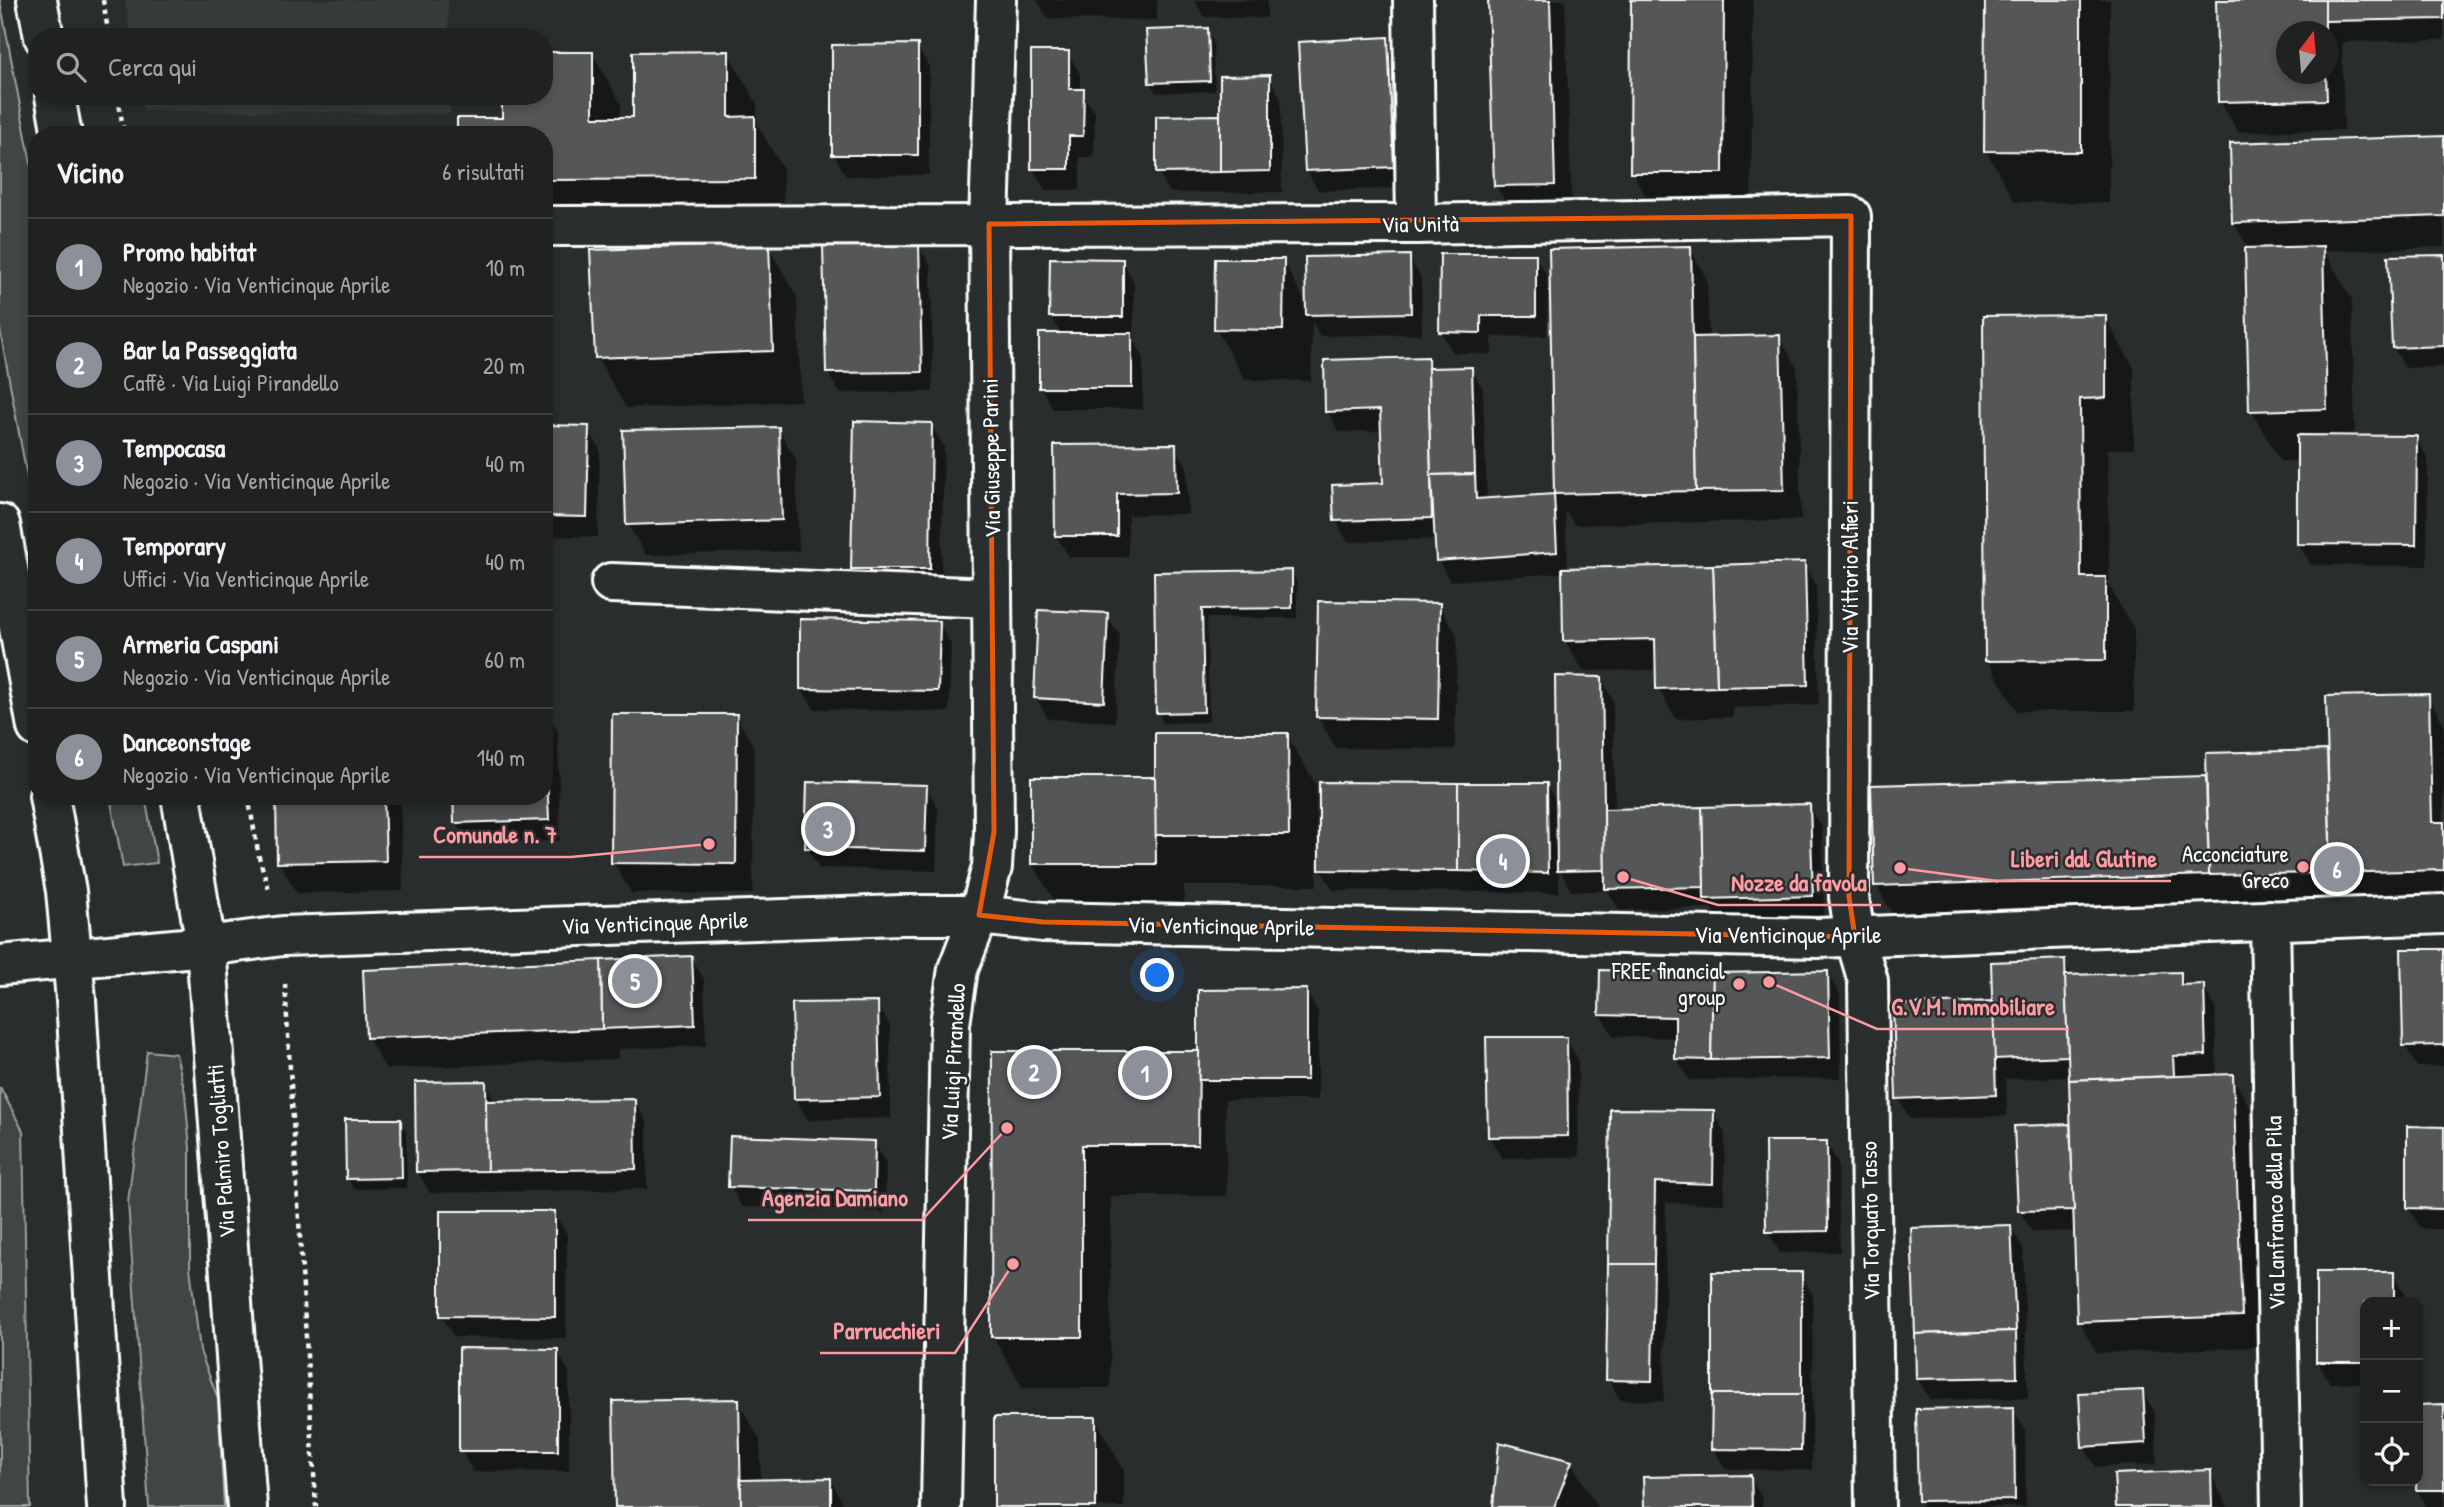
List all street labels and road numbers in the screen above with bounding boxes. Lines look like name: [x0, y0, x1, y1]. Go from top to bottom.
street label: Via Unità: [1381, 207, 1459, 240]
street label: Via Giuseppe Parini: [974, 378, 1007, 538]
street label: Via Vittorio Alfieri: [1834, 500, 1865, 654]
street label: Via Venticinque Aprile: [561, 904, 749, 941]
street label: Via Venticinque Aprile: [1127, 908, 1315, 943]
street label: Via Venticinque Aprile: [1694, 919, 1882, 950]
street label: Via Luigi Pirandello: [933, 982, 972, 1142]
street label: Via Palmiro Togliatti: [199, 1063, 242, 1239]
street label: Via Lanfranco della Pila: [2257, 1116, 2292, 1310]
street label: Via Torquato Tasso: [1853, 1141, 1886, 1301]

